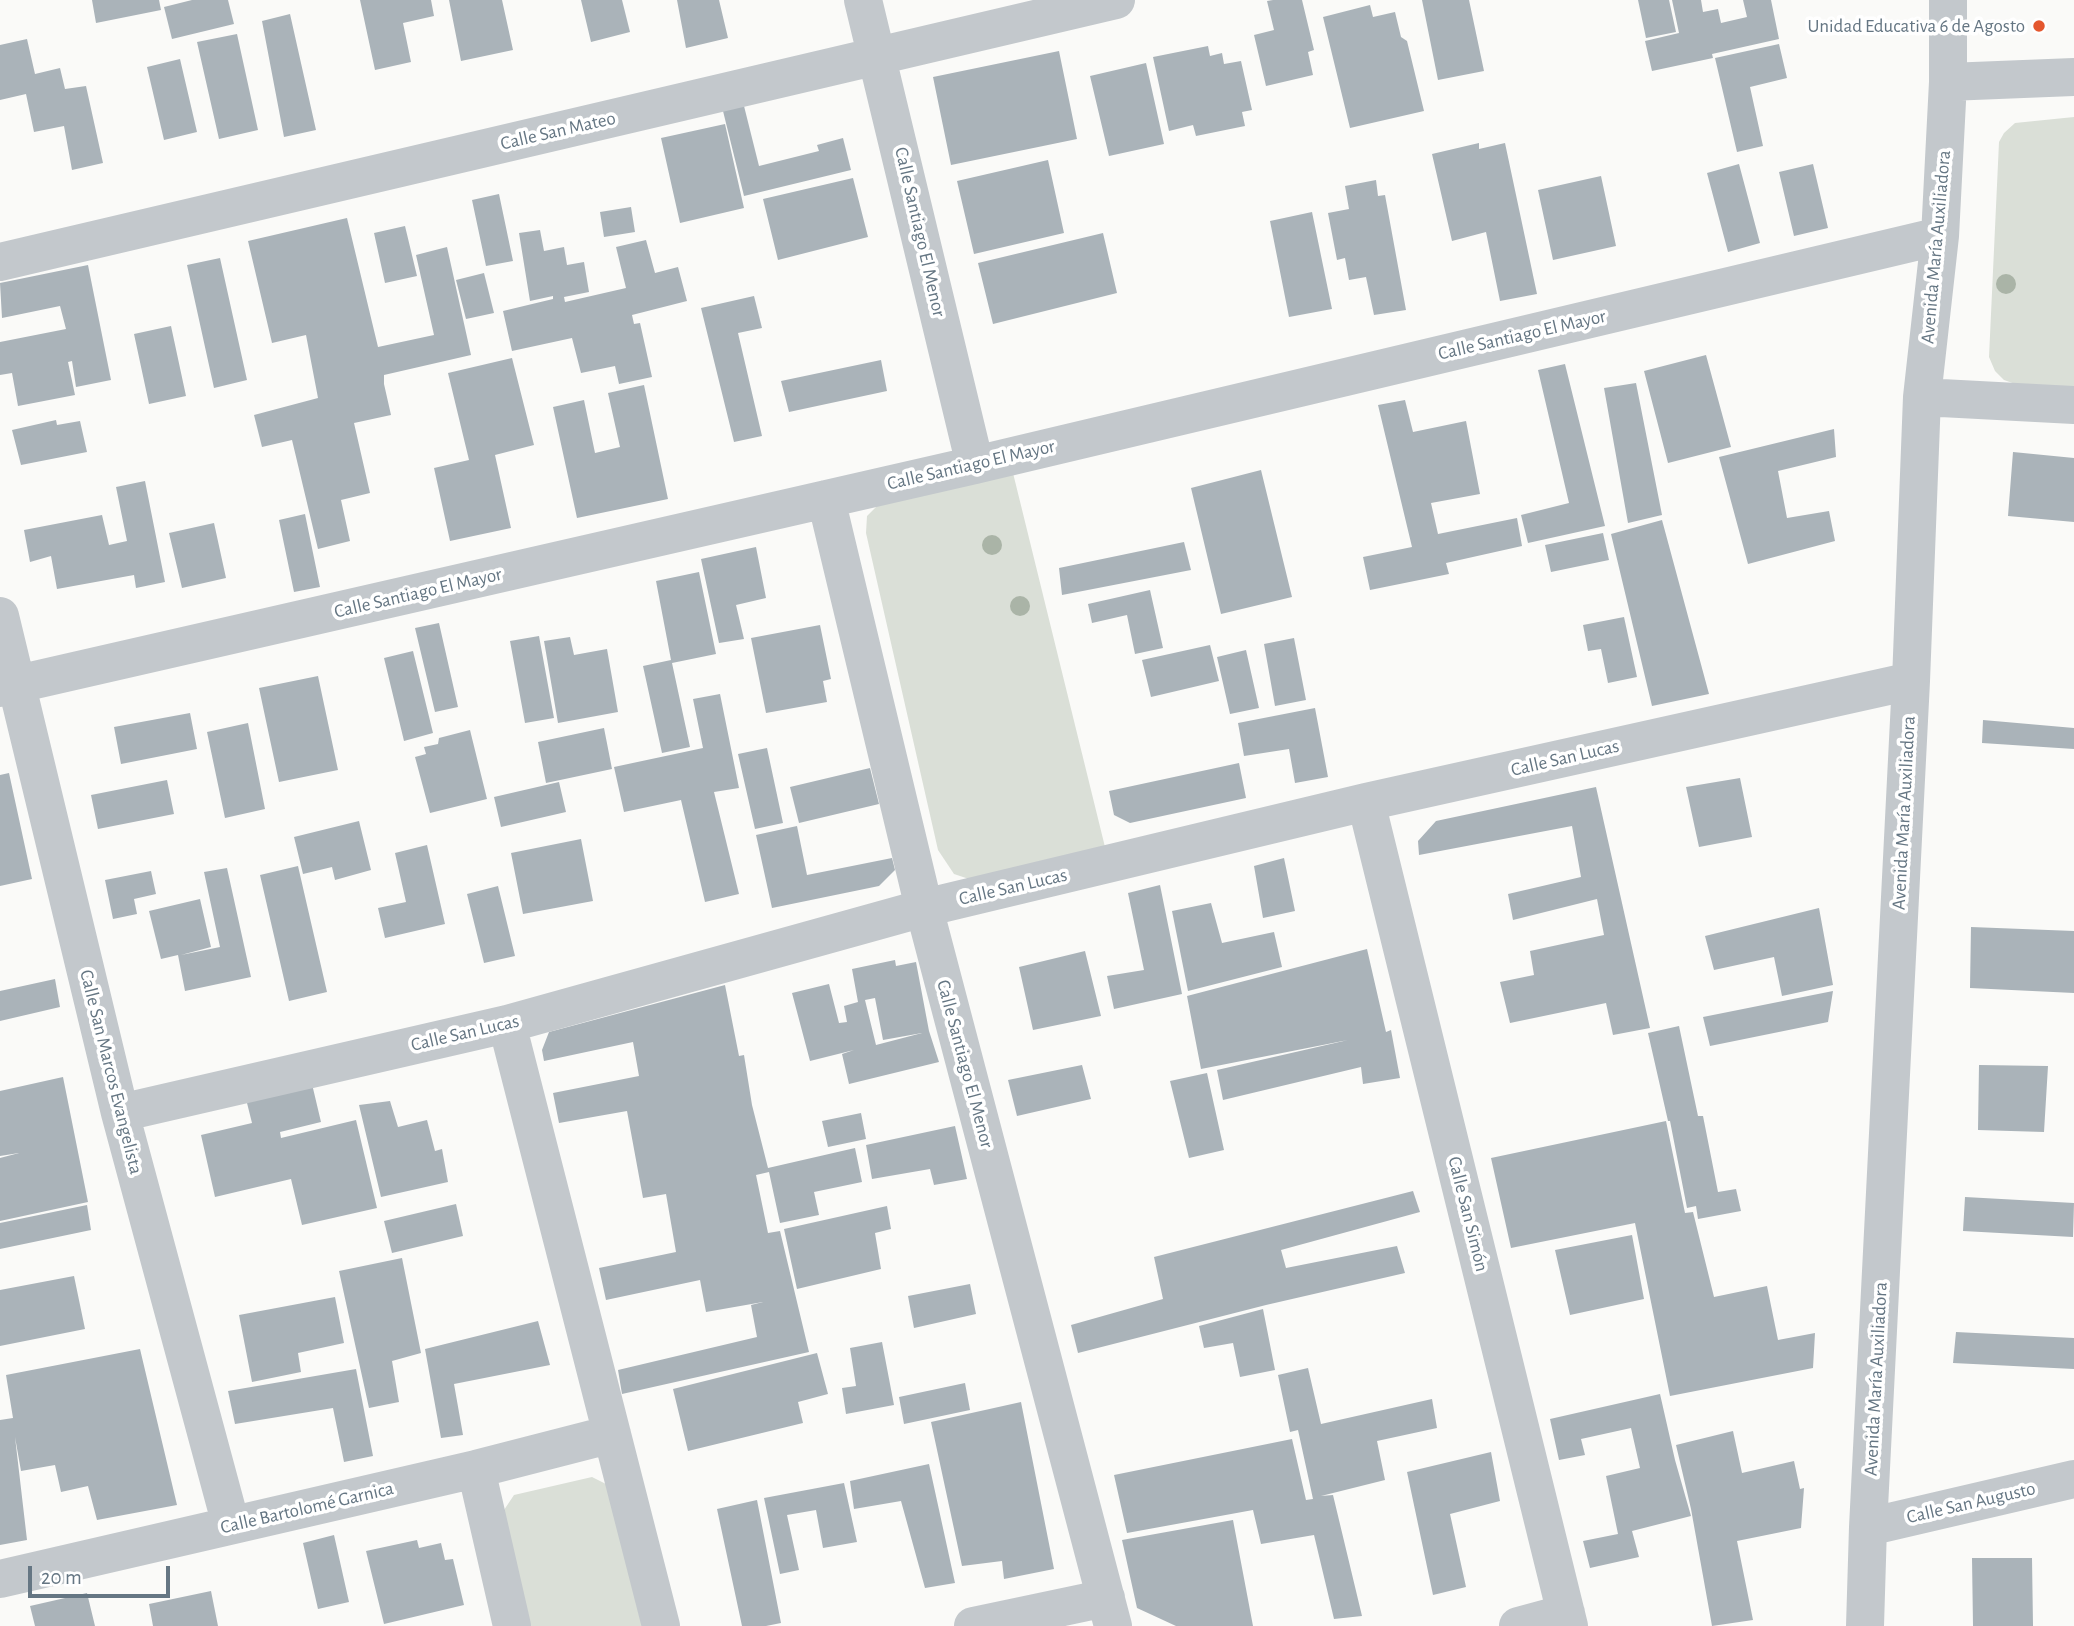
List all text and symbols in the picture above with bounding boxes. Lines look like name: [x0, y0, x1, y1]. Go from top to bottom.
place label: Unidad Educativa 6 de Agosto: [1808, 15, 2025, 37]
marker: Unidad Educativa 6 de Agosto: [2031, 18, 2047, 34]
street label: Calle San Mateo: [498, 107, 618, 155]
street label: Calle Santiago El Menor: [889, 145, 951, 319]
street label: Avenida María Auxiliadora: [1916, 149, 1956, 345]
street label: Calle Santiago El Mayor: [1436, 305, 1608, 365]
street label: Calle Santiago El Mayor: [885, 435, 1057, 495]
street label: Calle Santiago El Mayor: [332, 563, 504, 623]
street label: Avenida María Auxiliadora: [1888, 715, 1920, 911]
street label: Calle San Lucas: [1509, 734, 1621, 782]
street label: Calle San Lucas: [957, 863, 1069, 911]
street label: Calle San Marcos Evangelista: [75, 967, 147, 1177]
street label: Calle Santiago El Menor: [932, 977, 998, 1151]
street label: Calle San Lucas: [409, 1009, 521, 1057]
street label: Calle San Simón: [1443, 1154, 1493, 1274]
street label: Avenida María Auxiliadora: [1860, 1281, 1892, 1477]
street label: Calle Bartolomé Garnica: [218, 1477, 396, 1539]
street label: Calle San Augusto: [1904, 1477, 2038, 1529]
scale bar: [32, 1552, 173, 1596]
text: 20 m: [41, 1567, 82, 1588]

